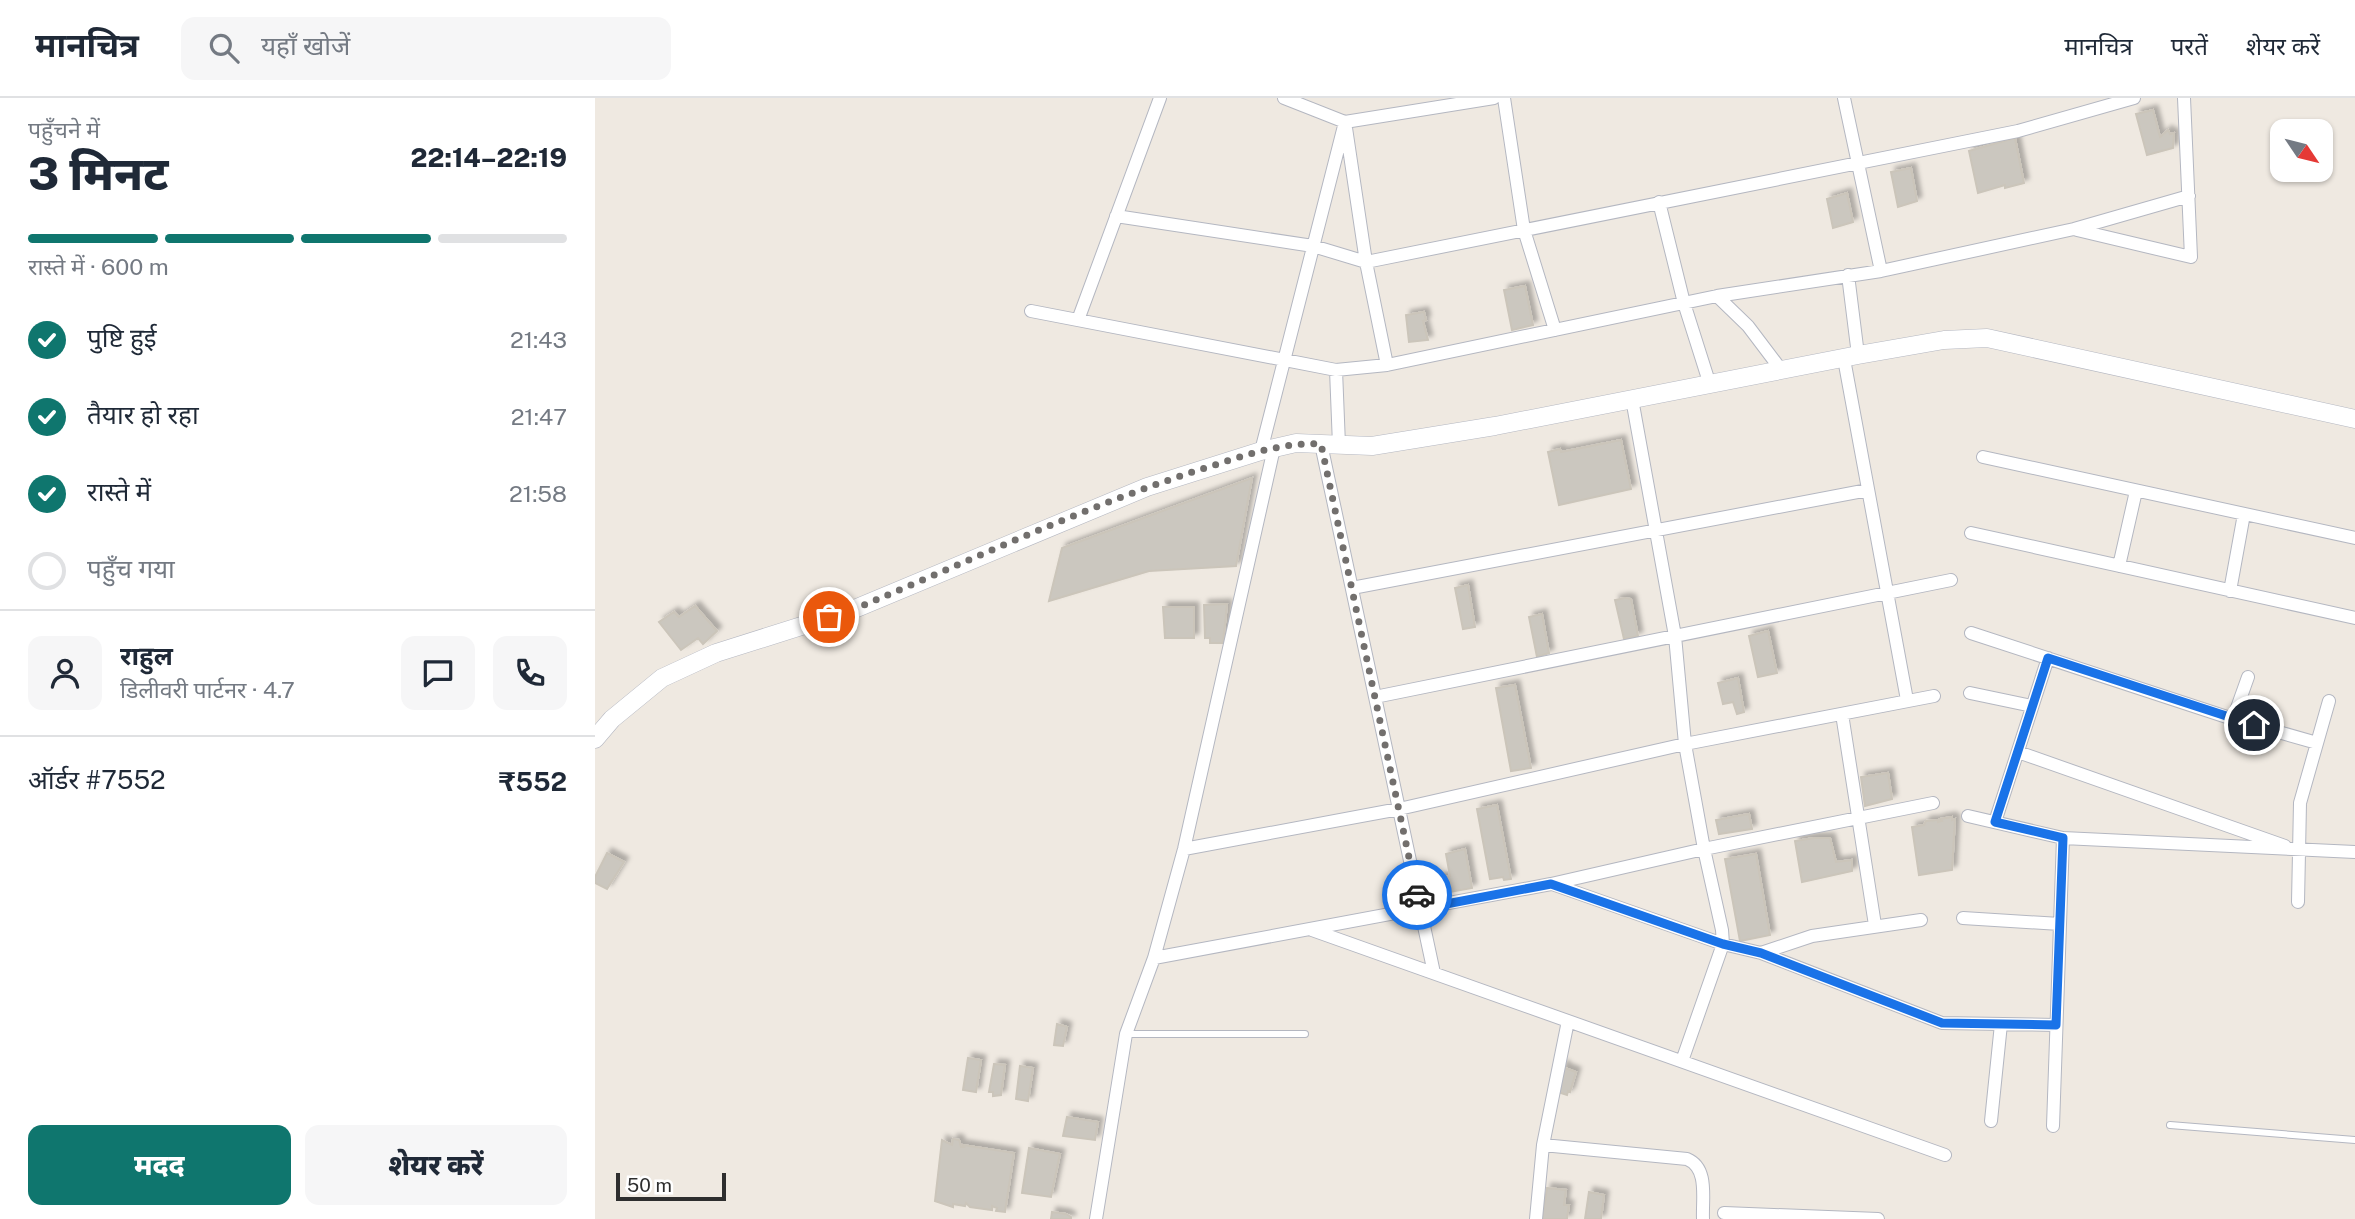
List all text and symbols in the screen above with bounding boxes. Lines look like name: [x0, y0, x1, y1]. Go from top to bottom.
search box: [181, 17, 671, 80]
text: मानचित्र: [35, 26, 139, 64]
icon: search: [205, 29, 243, 67]
text: यहाँ खोजें: [261, 30, 350, 61]
text: मानचित्र: [2064, 32, 2133, 60]
text: परतें: [2171, 32, 2208, 60]
text: शेयर करें: [2246, 32, 2320, 60]
text: पहुँचने में: [28, 116, 100, 143]
north arrow: [2270, 119, 2333, 182]
map controls: [2270, 119, 2333, 182]
text: 22:14–22:19: [411, 142, 567, 173]
text: 3 मिनट: [28, 146, 168, 200]
text: रास्ते में · 600 m: [28, 253, 169, 280]
icon: check: [28, 321, 66, 359]
text: पुष्टि हुई: [87, 322, 157, 353]
text: 21:43: [510, 326, 567, 353]
icon: check: [28, 398, 66, 436]
text: तैयार हो रहा: [87, 399, 199, 430]
text: 21:47: [511, 403, 567, 430]
icon: check: [28, 475, 66, 513]
text: रास्ते में: [87, 476, 151, 507]
text: 21:58: [509, 480, 567, 507]
text: पहुँच गया: [87, 553, 175, 584]
pin: [799, 587, 859, 647]
icon: bag: [810, 598, 848, 636]
button: person: [28, 636, 102, 710]
button: chat: [401, 636, 475, 710]
button: phone: [493, 636, 567, 710]
text: राहुल: [120, 640, 173, 671]
text: डिलीवरी पार्टनर · 4.7: [120, 676, 295, 703]
pin: [2224, 695, 2284, 755]
icon: home: [2235, 706, 2273, 744]
text: ऑर्डर #7552: [28, 764, 166, 795]
text: ₹552: [499, 766, 567, 797]
courier: [1382, 860, 1452, 930]
icon: car: [1398, 876, 1436, 914]
button: मदद: [28, 1125, 291, 1205]
button: शेयर करें: [305, 1125, 567, 1205]
scale bar: [616, 1170, 726, 1202]
text: 50 m: [627, 1174, 672, 1196]

